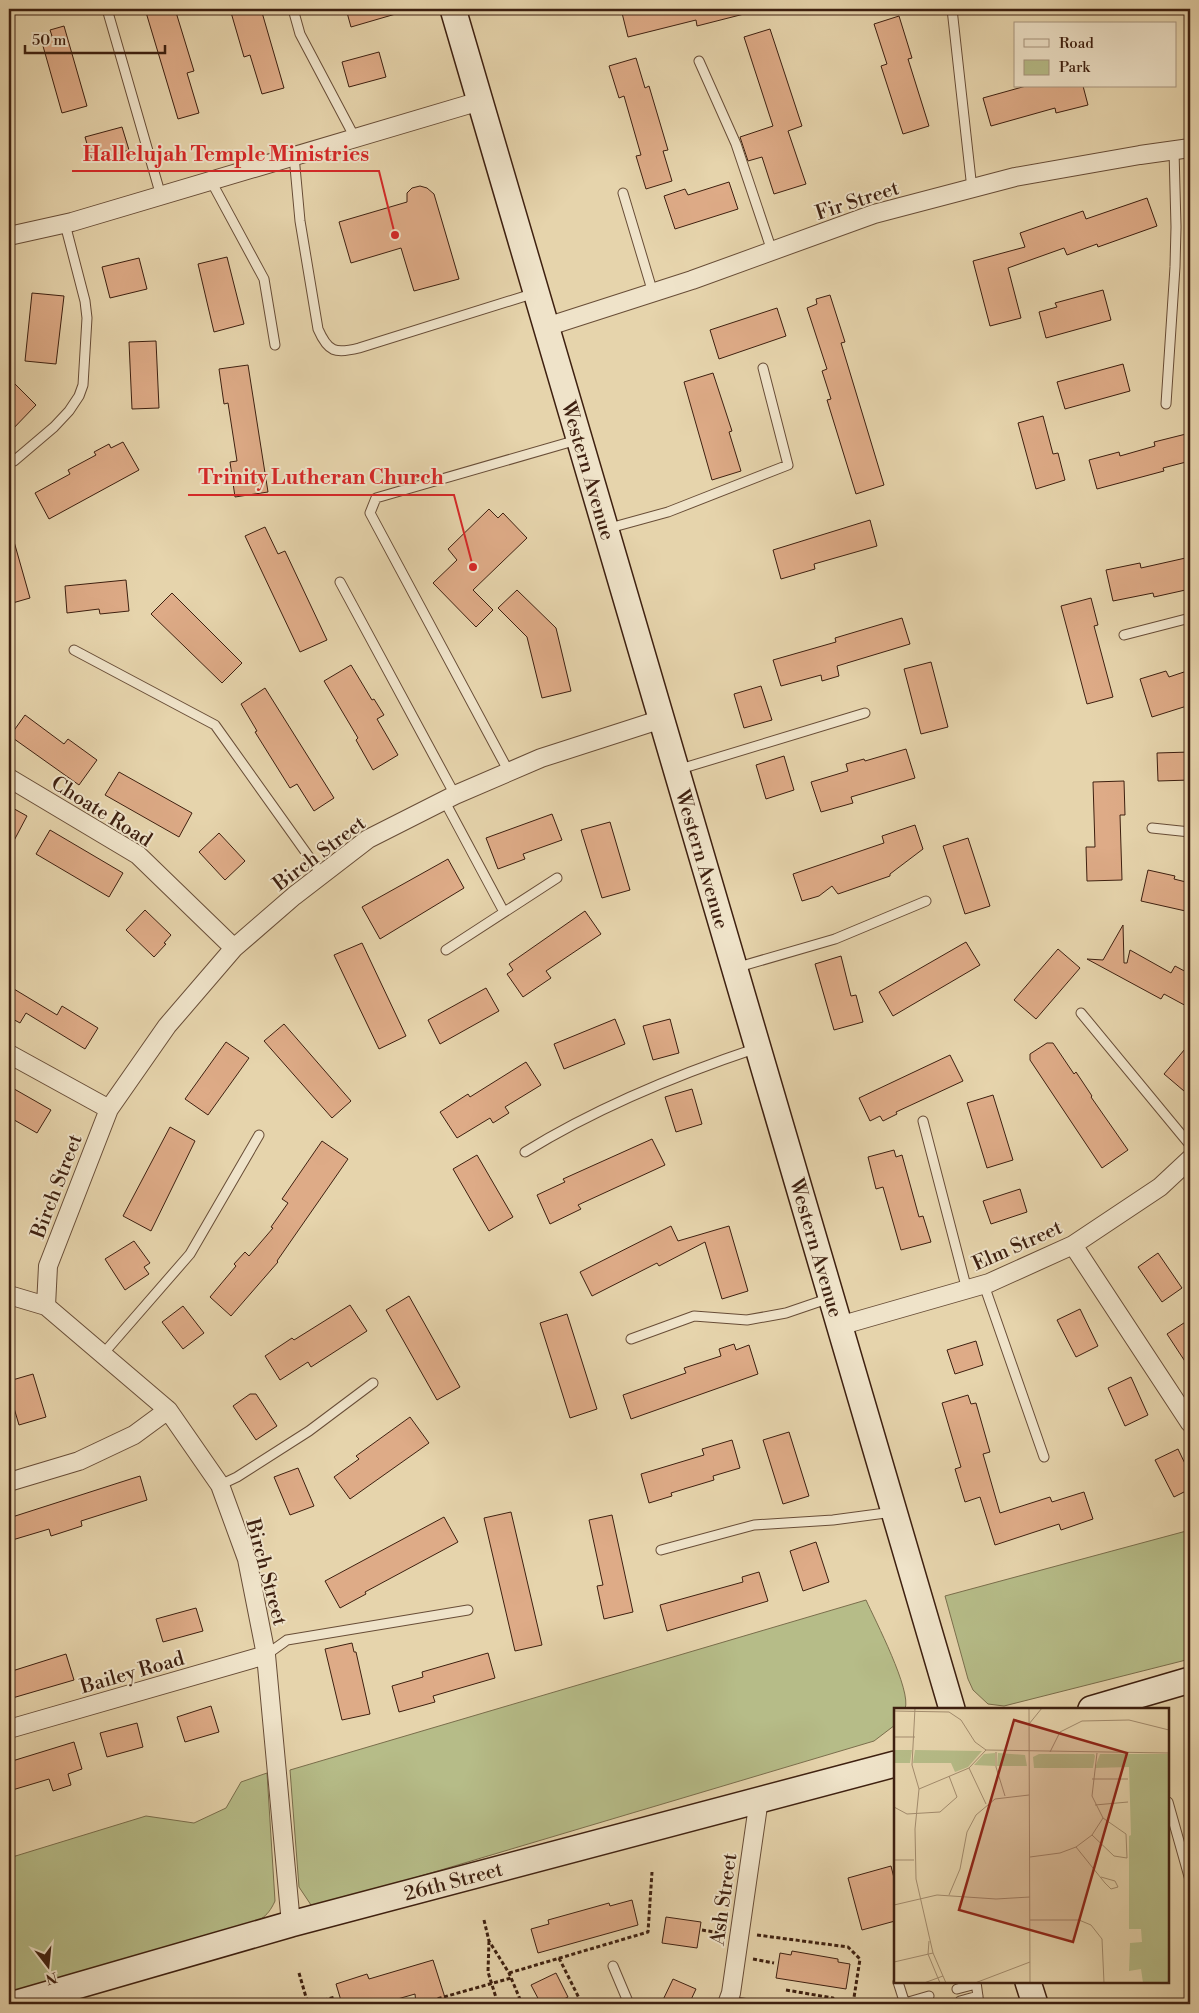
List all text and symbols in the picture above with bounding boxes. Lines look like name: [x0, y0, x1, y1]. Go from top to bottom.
scale bar: [25, 22, 165, 54]
legend: [1014, 22, 1176, 88]
text: 50 m: [32, 31, 66, 50]
text: Road: [1059, 34, 1094, 53]
text: Park: [1059, 58, 1091, 77]
callout: Hallelujah Temple Ministries: [72, 135, 379, 171]
text: Hallelujah Temple Ministries: [83, 142, 369, 168]
street label: Fir Street: [812, 176, 903, 227]
street label: Western Avenue: [554, 397, 619, 544]
callout: Trinity Lutheran Church: [188, 459, 454, 495]
text: Trinity Lutheran Church: [198, 465, 444, 491]
street label: Choate Road: [46, 771, 157, 854]
street label: Western Avenue: [669, 786, 733, 932]
street label: Birch Street: [268, 811, 371, 898]
street label: Birch Street: [26, 1131, 89, 1243]
street label: Western Avenue: [783, 1175, 847, 1321]
street label: Elm Street: [969, 1215, 1066, 1277]
street label: Birch Street: [239, 1515, 292, 1628]
street label: Bailey Road: [77, 1647, 188, 1700]
inset map: [894, 1708, 1169, 1983]
street label: Ash Street: [706, 1851, 743, 1948]
street label: 26th Street: [401, 1857, 506, 1908]
north arrow: [22, 1940, 72, 1990]
text: N: [44, 1967, 59, 1988]

